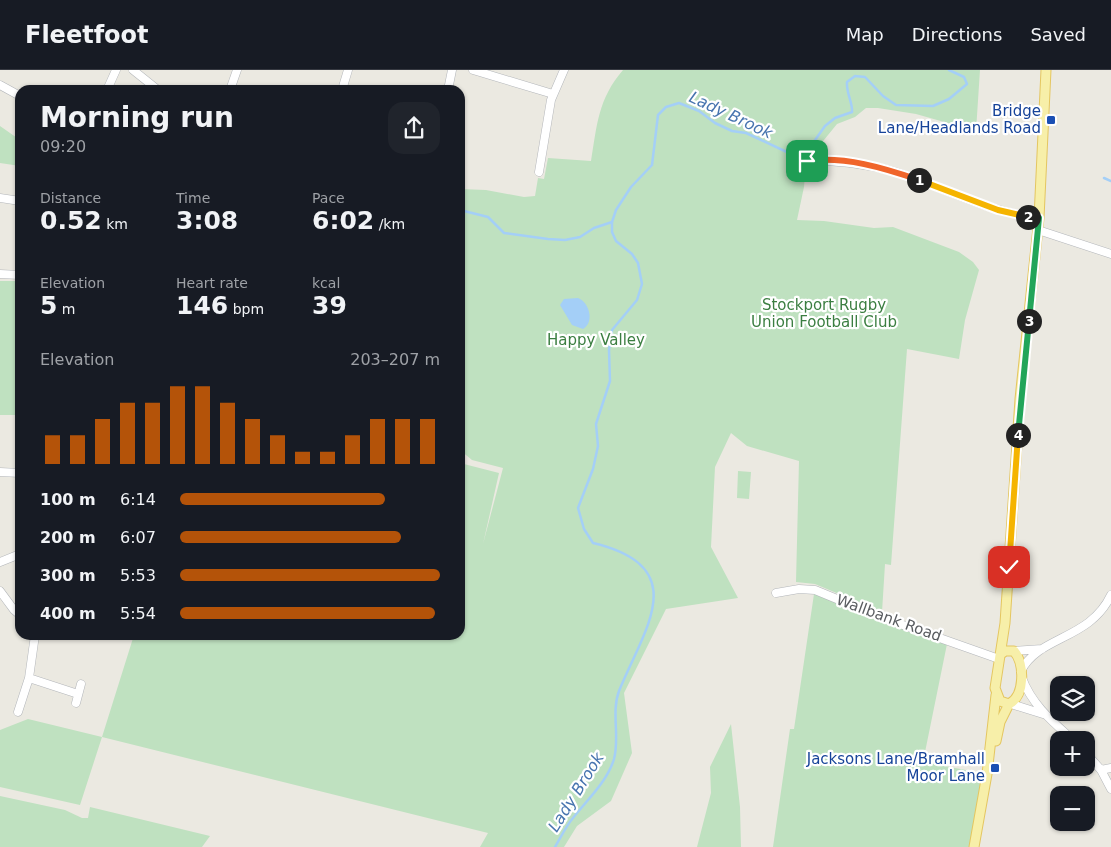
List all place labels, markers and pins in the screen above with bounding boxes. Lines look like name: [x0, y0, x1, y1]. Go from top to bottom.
place label: Bridge Lane/Headlands Road: [878, 102, 1041, 137]
marker: Bridge Lane/Headlands Road: [1045, 114, 1057, 126]
pin: [786, 140, 828, 182]
pin: 1: [906, 168, 932, 192]
pin: 2: [1016, 204, 1040, 230]
pin: 3: [1016, 308, 1042, 334]
pin: 4: [1006, 422, 1030, 448]
pin: [988, 546, 1030, 588]
place label: Jacksons Lane/Bramhall Moor Lane: [806, 750, 985, 785]
marker: Jacksons Lane/Bramhall Moor Lane: [989, 762, 1001, 774]

